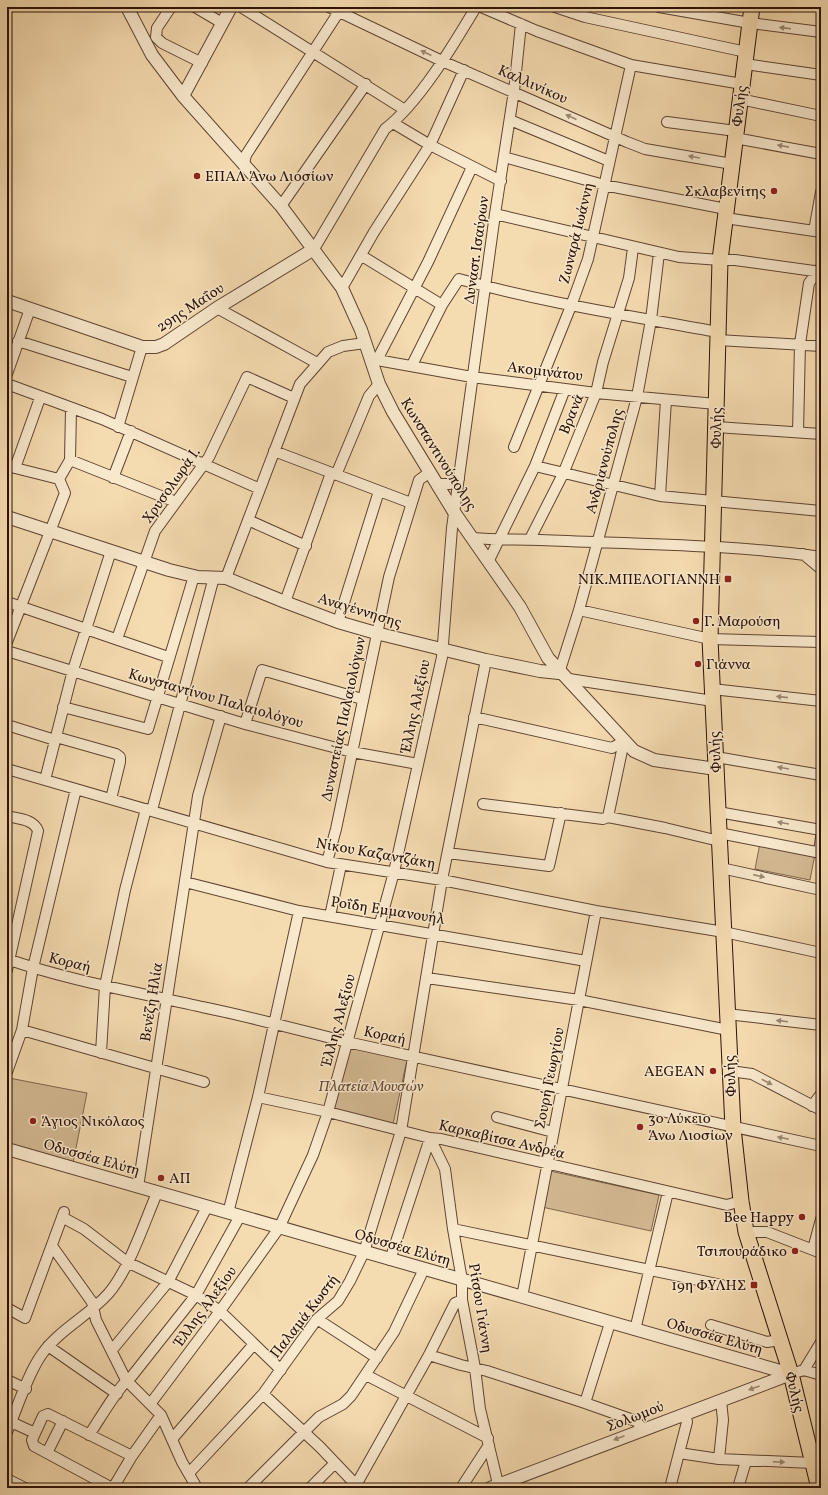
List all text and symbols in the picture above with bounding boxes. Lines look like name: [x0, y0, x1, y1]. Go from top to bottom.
one-way arrow: [779, 25, 791, 31]
one-way arrow: [421, 50, 432, 56]
street label: Καλλινίκου: [494, 61, 571, 110]
street label: Φυλής: [728, 84, 753, 128]
one-way arrow: [565, 114, 577, 120]
one-way arrow: [777, 143, 789, 149]
one-way arrow: [688, 154, 700, 160]
place label: ΕΠΑΛ Άνω Λιοσίων: [205, 167, 333, 188]
marker: ΕΠΑΛ Άνω Λιοσίων: [192, 171, 202, 181]
street label: Ζωναρά Ιωάννη: [555, 180, 600, 286]
place label: Σκλαβενίτης: [685, 182, 766, 203]
marker: Σκλαβενίτης: [769, 186, 779, 196]
street label: Δυναστ. Ισαύρων: [460, 195, 495, 306]
street label: 29ης Μαΐου: [153, 279, 229, 338]
street label: Ακομινάτου: [506, 357, 584, 388]
street label: Βρανά: [555, 391, 590, 438]
street label: Κωνσταντινούπολης: [395, 394, 481, 515]
street label: Ανδριανούπολης: [581, 406, 630, 516]
street label: Φυλής: [707, 407, 728, 449]
street label: Χρυσολωρά Ι.: [138, 443, 206, 528]
place label: ΝΙΚ.ΜΠΕΛΟΓΙΑΝΝΗ: [578, 570, 720, 591]
marker: ΝΙΚ.ΜΠΕΛΟΓΙΑΝΝΗ: [723, 574, 733, 584]
street label: Αναγέννησης: [315, 589, 404, 634]
place label: Γ. Μαρούση: [704, 612, 781, 633]
marker: Γ. Μαρούση: [691, 616, 701, 626]
street label: Δυναστείας Παλαιολόγων: [317, 635, 372, 803]
place label: Γιάννα: [706, 655, 751, 676]
street label: Έλλης Αλεξίου: [396, 658, 437, 757]
marker: Γιάννα: [693, 659, 703, 669]
street label: Κωνσταντίνου Παλαιολόγου: [126, 664, 306, 735]
one-way arrow: [776, 694, 788, 700]
street label: Φυλής: [705, 730, 728, 773]
one-way arrow: [776, 765, 789, 771]
one-way arrow: [777, 820, 789, 826]
street label: Νίκου Καζαντζάκη: [314, 834, 437, 875]
one-way arrow: [753, 874, 765, 880]
street label: Ροΐδη Εμμανουήλ: [329, 892, 446, 931]
street label: Κοραή: [46, 948, 93, 979]
street label: Βενέζη Ηλία: [136, 961, 169, 1043]
street label: Έλλης Αλεξίου: [317, 972, 362, 1071]
one-way arrow: [776, 1018, 788, 1024]
street label: Κοραή: [362, 1022, 408, 1051]
street label: Σουρή Γεωργίου: [530, 1026, 571, 1131]
street label: Φυλής: [720, 1054, 743, 1097]
place label: AEGEAN: [644, 1062, 705, 1083]
marker: AEGEAN: [708, 1066, 718, 1076]
park label: Πλατεία Μουσών: [318, 1077, 424, 1098]
one-way arrow: [761, 1078, 773, 1085]
place label: 3ο Λύκειο Άνω Λιοσίων: [648, 1109, 732, 1147]
place label: Άγιος Νικόλαος: [41, 1112, 145, 1133]
marker: Άγιος Νικόλαος: [28, 1116, 38, 1126]
street label: Καρκαβίτσα Ανδρέα: [436, 1116, 567, 1165]
marker: 3ο Λύκειο Άνω Λιοσίων: [635, 1122, 645, 1132]
street label: Οδυσσέα Ελύτη: [41, 1135, 142, 1182]
one-way arrow: [777, 1135, 789, 1141]
place label: ΑΠ: [169, 1169, 191, 1190]
marker: ΑΠ: [156, 1173, 166, 1183]
place label: Bee Happy: [724, 1208, 794, 1229]
marker: Bee Happy: [797, 1212, 807, 1222]
street label: Οδυσσέα Ελύτη: [352, 1225, 453, 1272]
place label: Τσιπουράδικο: [697, 1242, 787, 1263]
marker: Τσιπουράδικο: [790, 1246, 800, 1256]
street label: Έλλης Αλεξίου: [169, 1262, 243, 1353]
street label: Ρίτσου Γιάννη: [462, 1262, 497, 1355]
street label: Παλαμά Κωστή: [266, 1271, 345, 1363]
place label: 19η ΦΥΛΗΣ: [671, 1276, 746, 1297]
marker: 19η ΦΥΛΗΣ: [749, 1280, 759, 1290]
street label: Οδυσσέα Ελύτη: [664, 1314, 765, 1361]
street label: Φυλής: [778, 1370, 809, 1415]
one-way arrow: [748, 1385, 760, 1391]
street label: Σολωμού: [604, 1397, 667, 1438]
one-way arrow: [613, 1436, 625, 1442]
one-way arrow: [773, 1459, 786, 1465]

